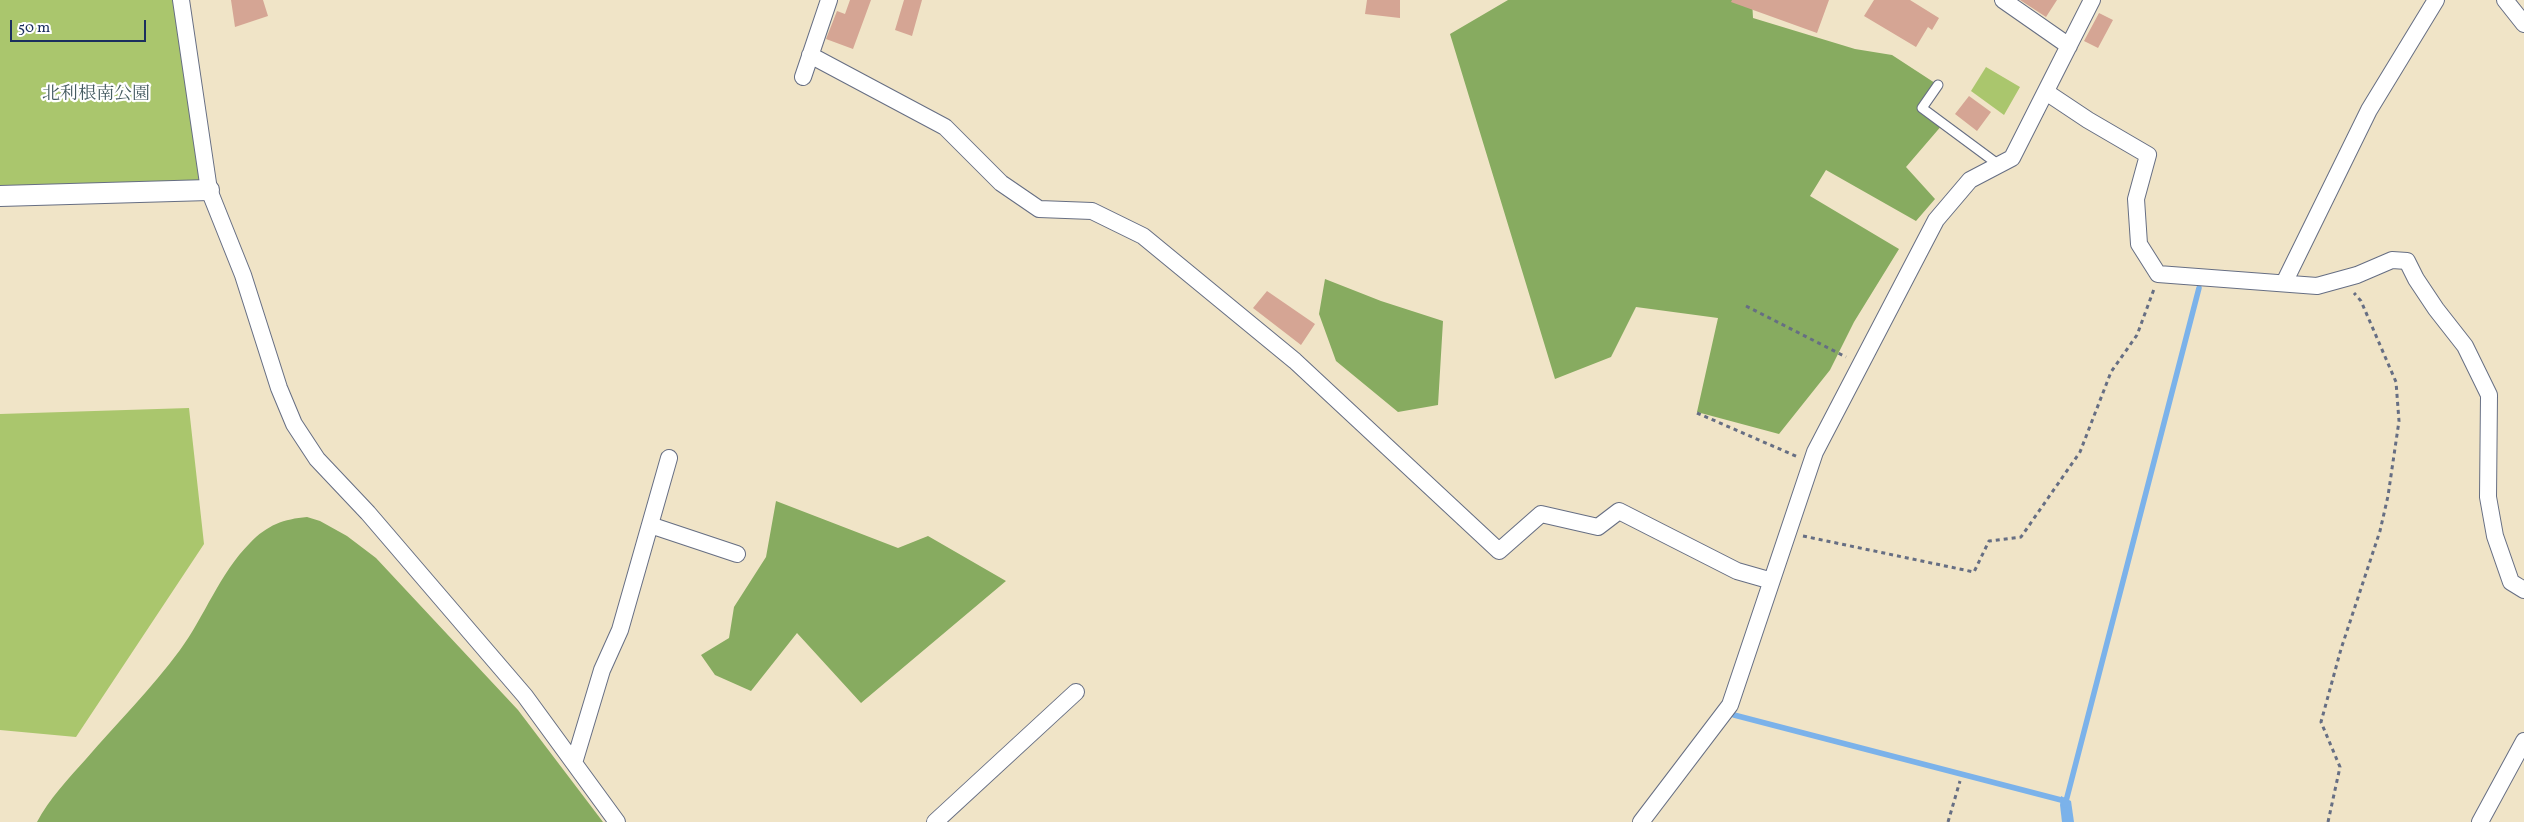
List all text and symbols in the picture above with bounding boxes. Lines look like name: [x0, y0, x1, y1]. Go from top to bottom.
scale bar: [12, 10, 149, 42]
text: 50 m: [18, 18, 50, 39]
park label: 北利根南公園: [42, 85, 150, 107]

